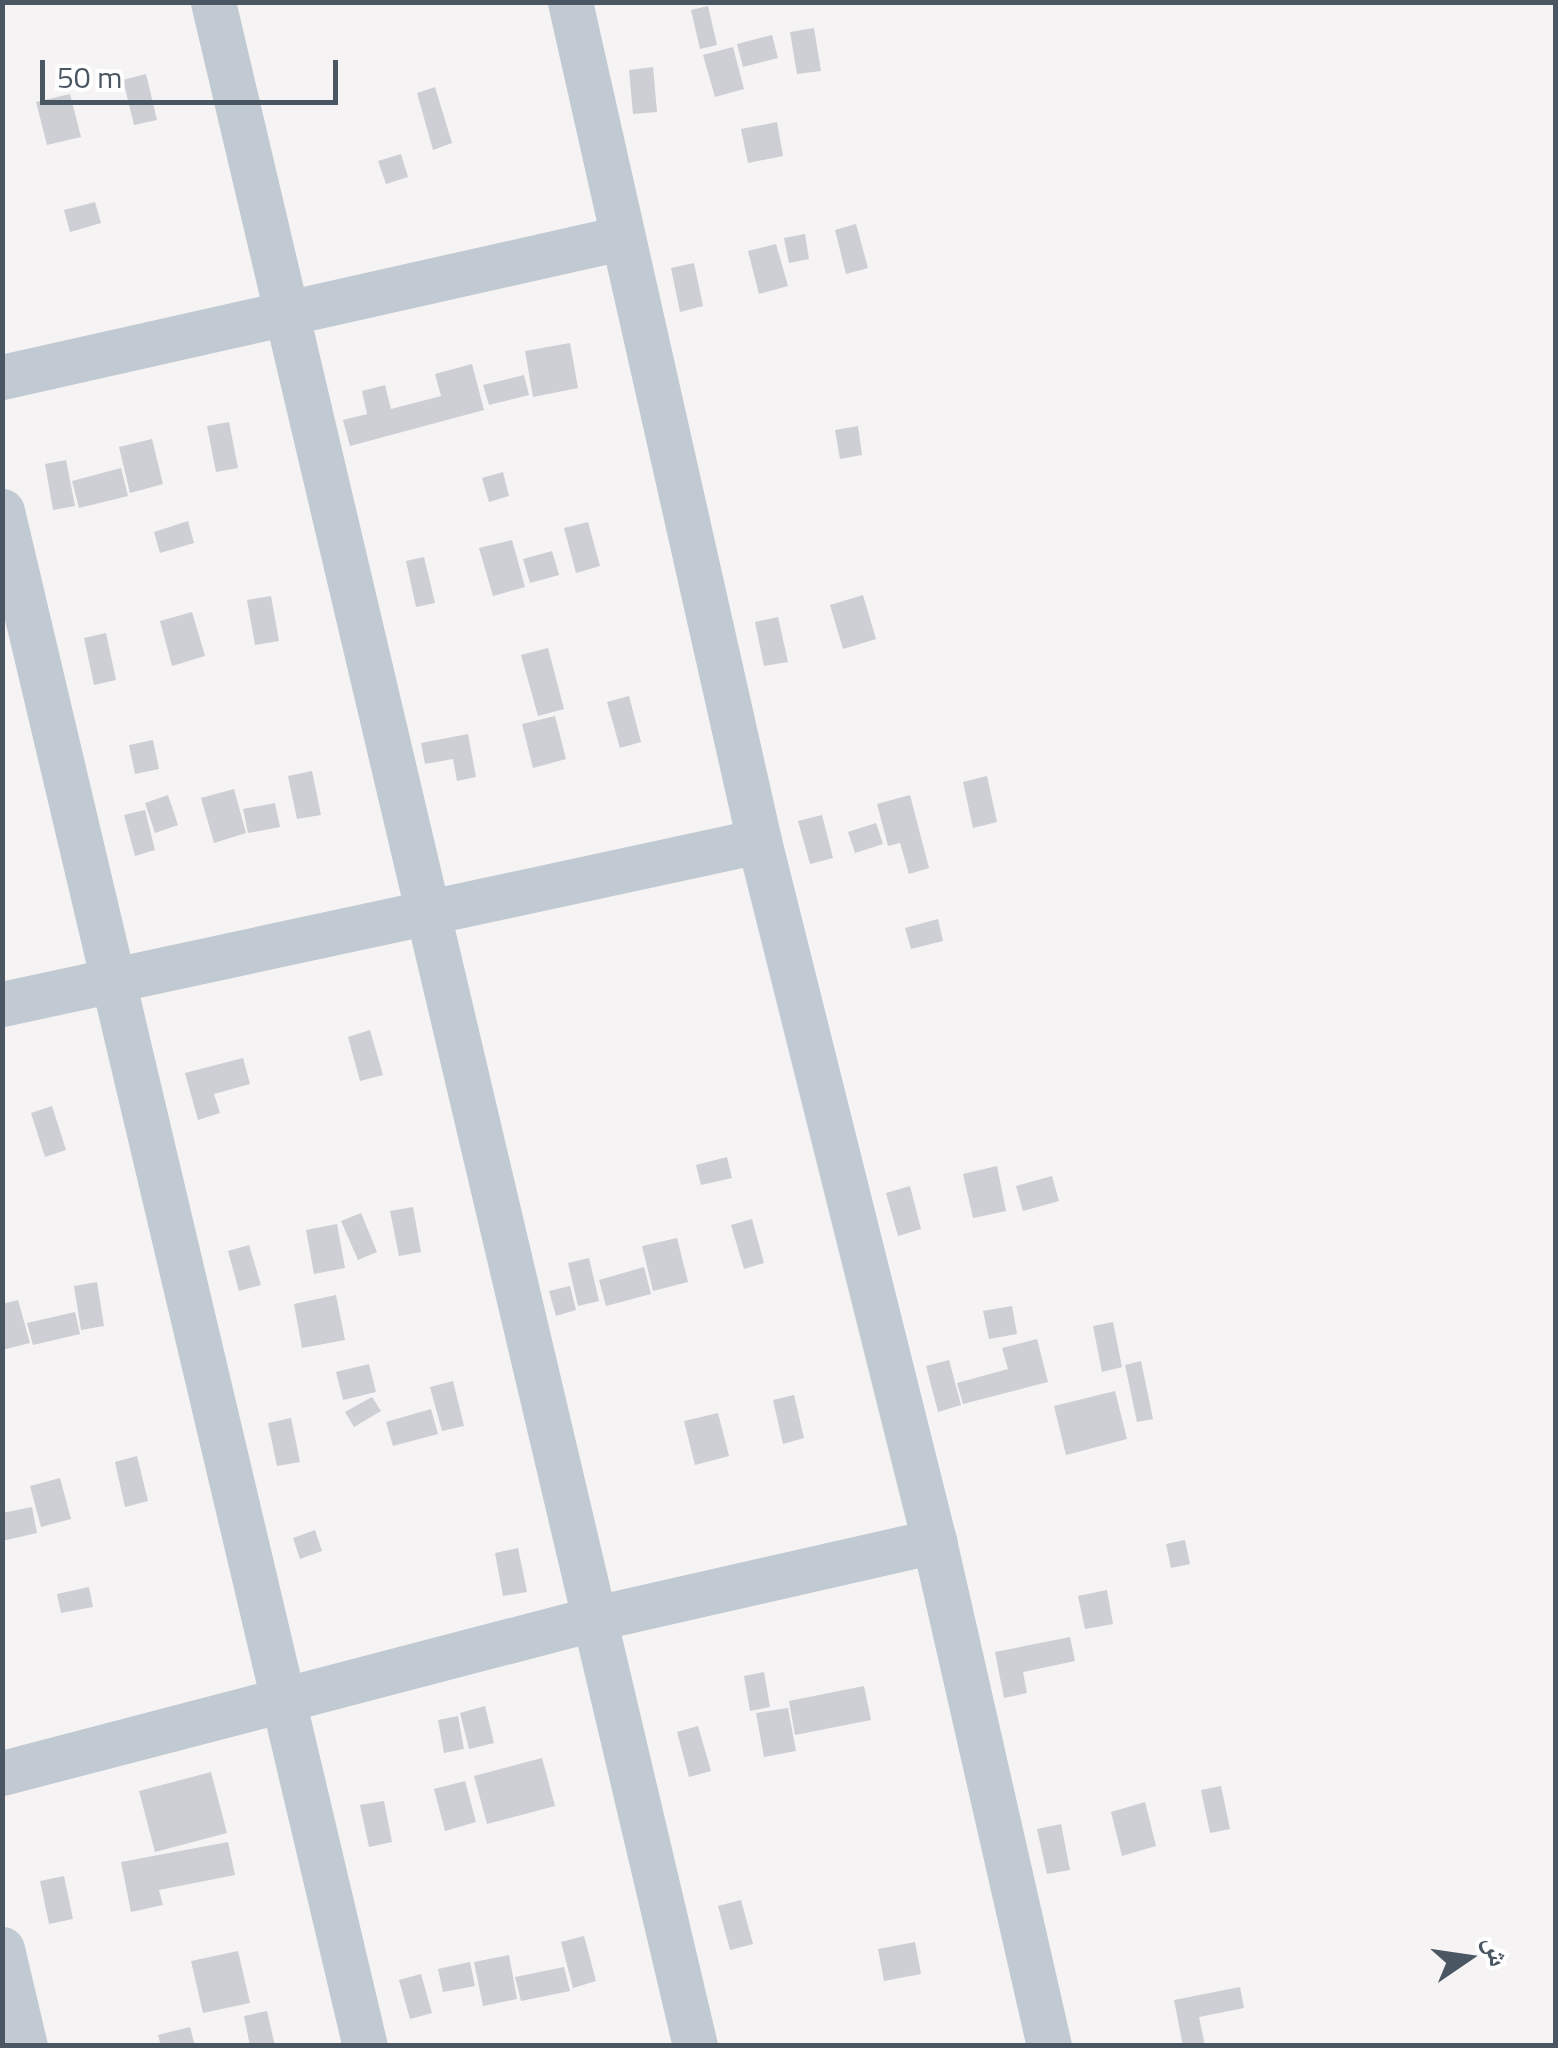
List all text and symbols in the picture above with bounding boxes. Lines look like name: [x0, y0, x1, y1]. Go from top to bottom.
scale bar: [45, 40, 342, 102]
text: 50 m: [57, 54, 122, 100]
north arrow: [1418, 1908, 1518, 2008]
text: ش: [1473, 1932, 1522, 1970]

